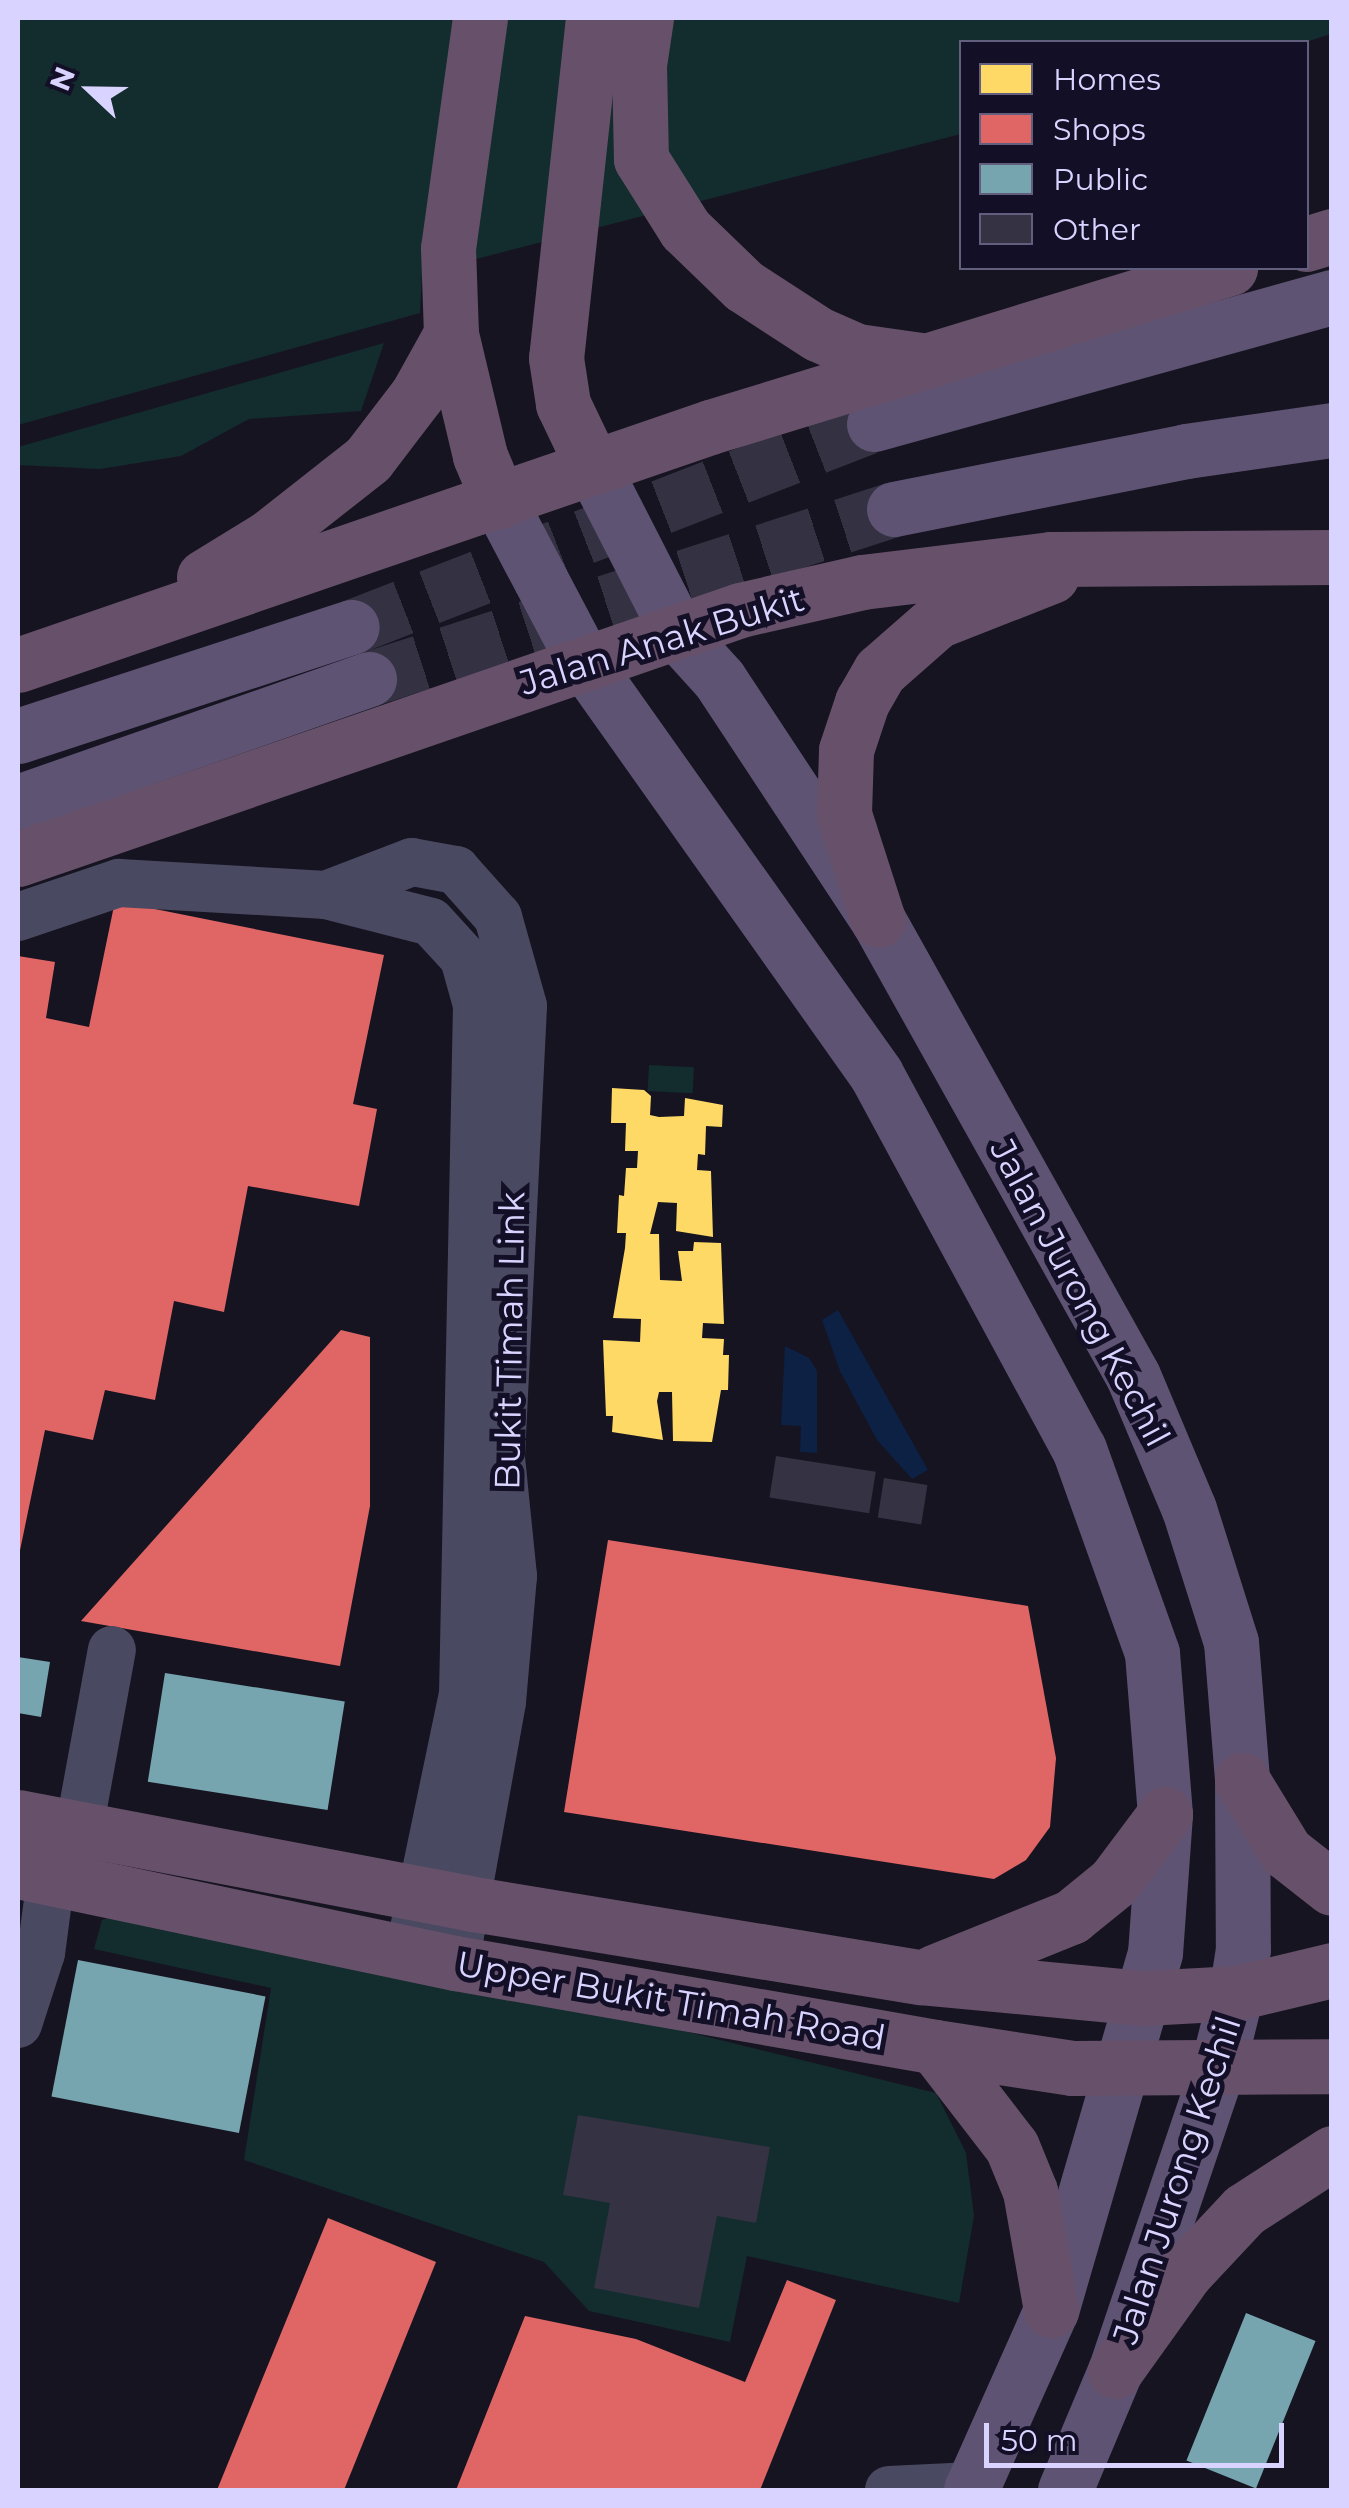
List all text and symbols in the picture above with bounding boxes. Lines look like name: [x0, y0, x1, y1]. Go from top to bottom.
north arrow: [40, 40, 140, 140]
legend: [959, 40, 1309, 270]
text: Homes: [1053, 61, 1161, 98]
text: N: [42, 62, 82, 96]
text: Shops: [1053, 111, 1146, 148]
text: Public: [1053, 161, 1148, 198]
text: Other: [1053, 211, 1141, 248]
street label: Jalan Anak Bukit: [515, 578, 809, 704]
street label: Jalan Jurong Kechil: [981, 1132, 1179, 1454]
street label: Bukit Timah Link: [486, 1192, 534, 1490]
street label: Upper Bukit Timah Road: [453, 1943, 889, 2059]
street label: Jalan Jurong Kechil: [1104, 2011, 1250, 2349]
scale bar: [989, 2403, 1289, 2465]
text: 50 m: [1001, 2422, 1078, 2459]

